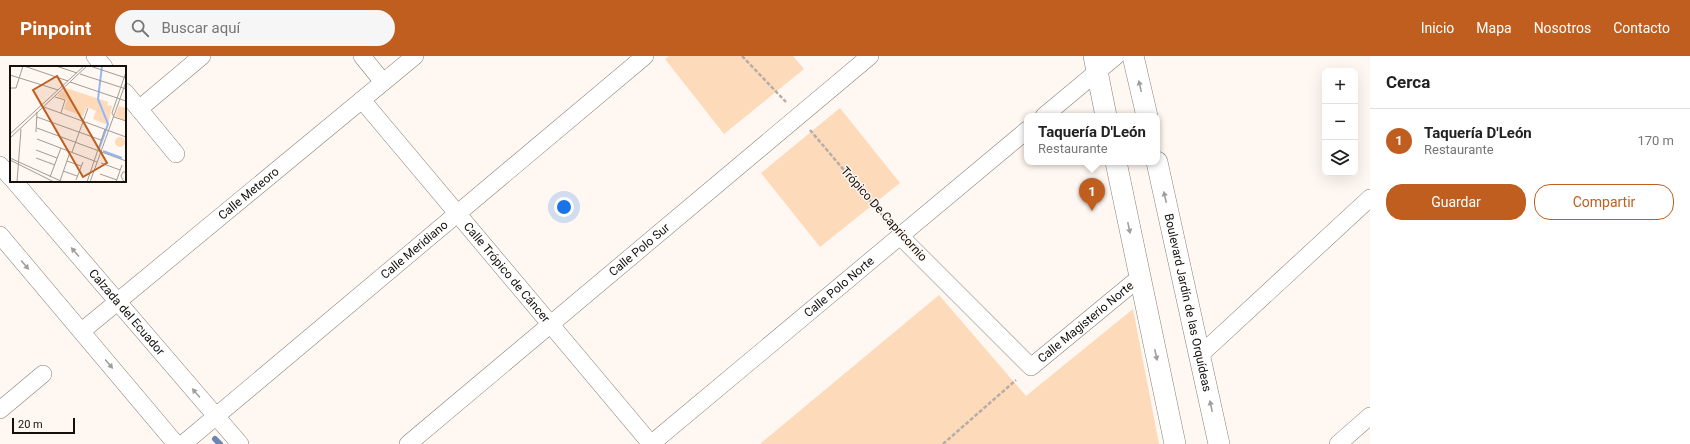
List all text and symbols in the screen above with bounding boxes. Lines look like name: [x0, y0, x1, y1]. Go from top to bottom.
search box: [115, 10, 395, 46]
text: Pinpoint: [20, 17, 91, 40]
icon: search: [129, 17, 151, 39]
text: Buscar aquí: [161, 19, 240, 37]
text: Inicio: [1421, 20, 1454, 36]
text: Mapa: [1476, 20, 1512, 36]
text: Nosotros: [1534, 20, 1591, 36]
text: Contacto: [1613, 20, 1670, 36]
inset map: [10, 66, 126, 182]
map controls: [1322, 68, 1358, 176]
button: +: [1322, 68, 1358, 104]
text: Cerca: [1386, 72, 1430, 92]
one-way arrow: [1136, 80, 1142, 92]
button: −: [1322, 104, 1358, 140]
popup: [1024, 113, 1160, 165]
text: Taquería D'León: [1038, 123, 1146, 141]
text: Taquería D'León: [1424, 124, 1532, 142]
text: 1: [1395, 133, 1403, 148]
text: 170 m: [1637, 133, 1674, 148]
button: layers: [1322, 140, 1358, 176]
text: Restaurante: [1038, 141, 1108, 156]
text: Restaurante: [1424, 142, 1494, 157]
street label: Calle Meteoro: [215, 164, 282, 223]
street label: Trópico De Capricornio: [838, 164, 930, 264]
pin: 1: [1079, 178, 1105, 211]
button: Guardar: [1386, 184, 1526, 220]
button: Compartir: [1534, 184, 1674, 220]
one-way arrow: [1161, 191, 1167, 203]
your location: [554, 197, 574, 217]
street label: Boulevard Jardín de las Orquídeas: [1162, 212, 1214, 393]
street label: Calle Meridiano: [378, 218, 451, 282]
street label: Calle Trópico de Cáncer: [461, 219, 553, 325]
street label: Calle Polo Sur: [606, 220, 672, 279]
one-way arrow: [1126, 222, 1132, 234]
one-way arrow: [70, 247, 80, 257]
street label: Calle Polo Norte: [801, 254, 877, 320]
one-way arrow: [21, 259, 30, 270]
street label: Calzada del Ecuador: [86, 266, 168, 358]
street label: Calle Magisterio Norte: [1035, 279, 1136, 365]
one-way arrow: [1153, 349, 1159, 361]
one-way arrow: [105, 359, 114, 369]
one-way arrow: [192, 388, 201, 398]
one-way arrow: [1207, 400, 1213, 412]
scale bar: [12, 416, 75, 435]
text: 20 m: [18, 418, 43, 431]

